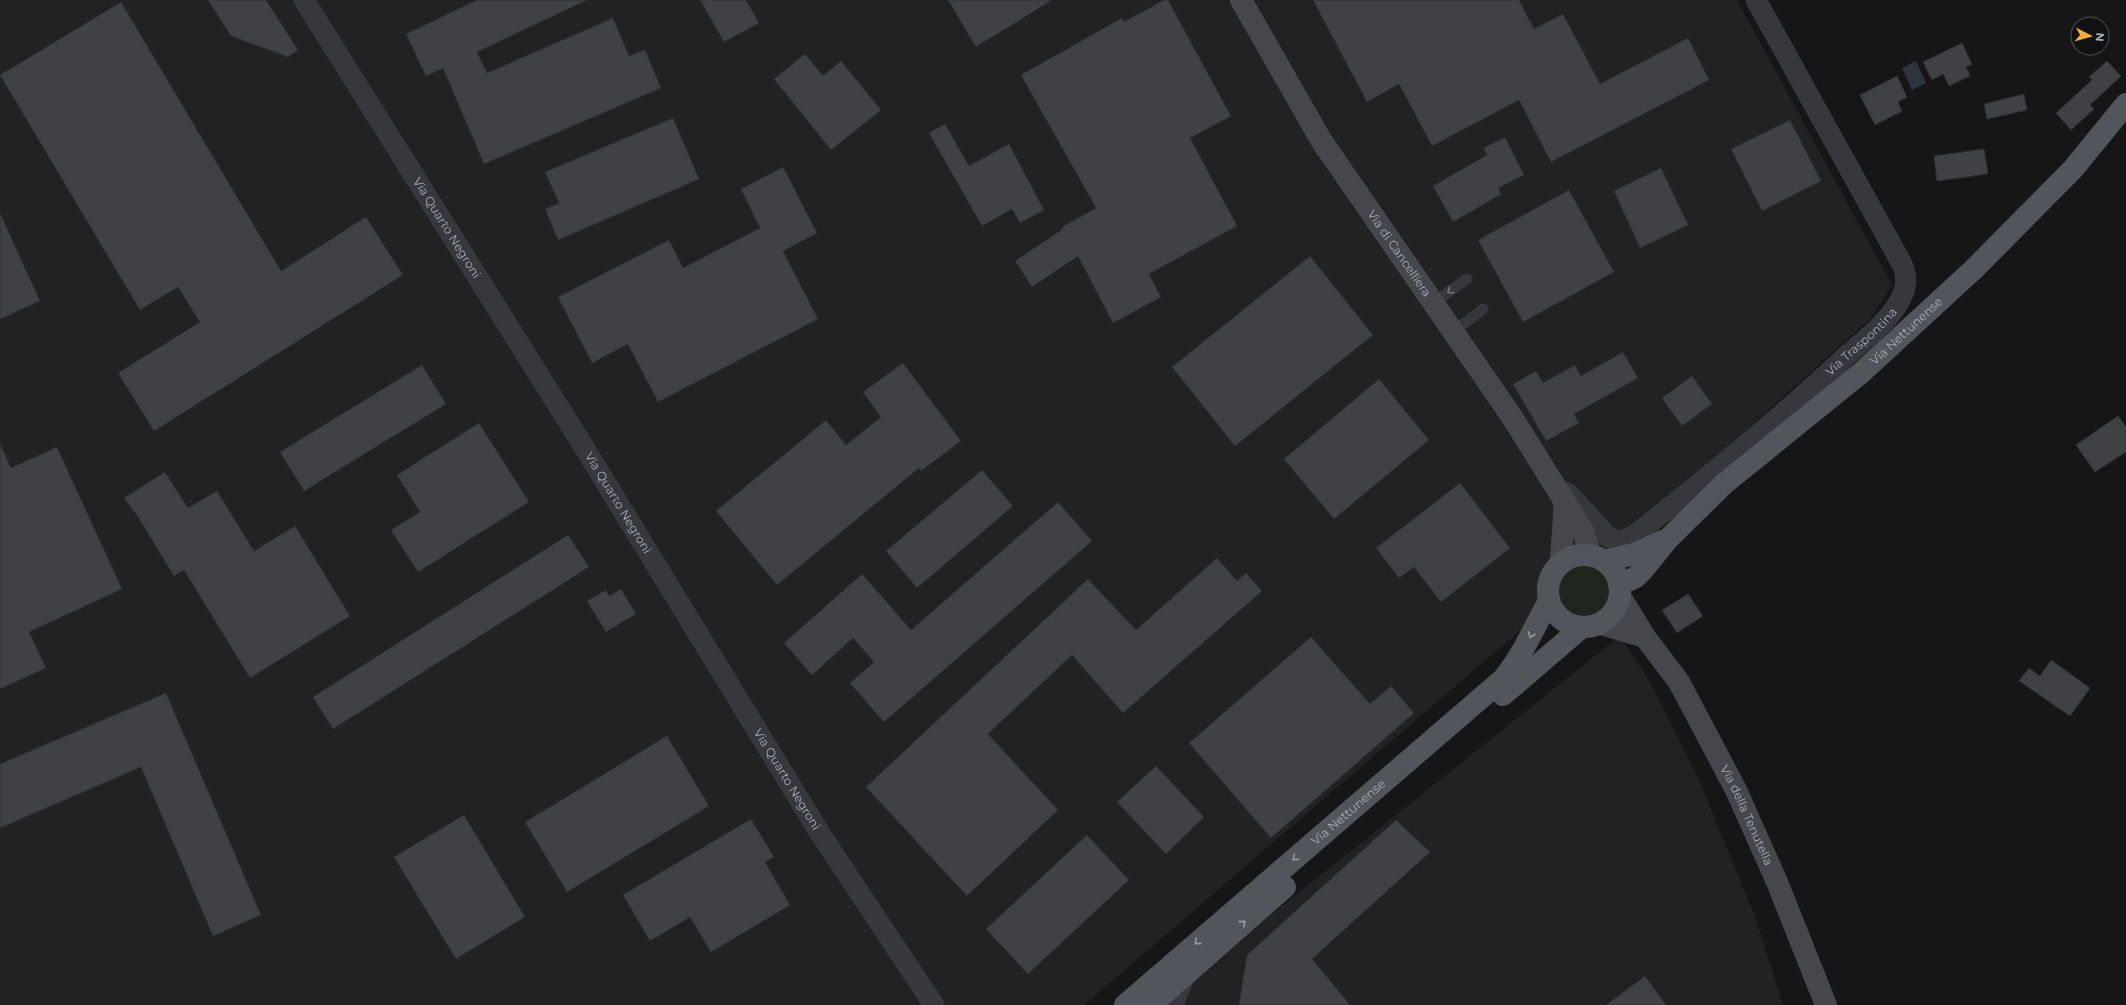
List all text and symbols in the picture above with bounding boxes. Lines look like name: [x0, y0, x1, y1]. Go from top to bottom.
north arrow: [2070, 16, 2110, 56]
text: N: [2093, 32, 2107, 42]
street label: Via Quarto Negroni: [410, 175, 484, 281]
street label: Via di Cancelliera: [1364, 207, 1435, 299]
one-way arrow: [1447, 286, 1454, 293]
street label: Via Nettunense: [1867, 294, 1945, 368]
street label: Via Traspontina: [1822, 305, 1900, 379]
street label: Via Quarto Negroni: [582, 449, 655, 556]
one-way arrow: [1527, 632, 1535, 639]
street label: Via Quarto Negroni: [751, 726, 824, 833]
street label: Via della Tenutella: [1717, 762, 1777, 868]
street label: Via Nettunense: [1308, 776, 1388, 848]
one-way arrow: [1293, 853, 1300, 860]
one-way arrow: [1238, 921, 1246, 928]
one-way arrow: [1194, 938, 1202, 945]

